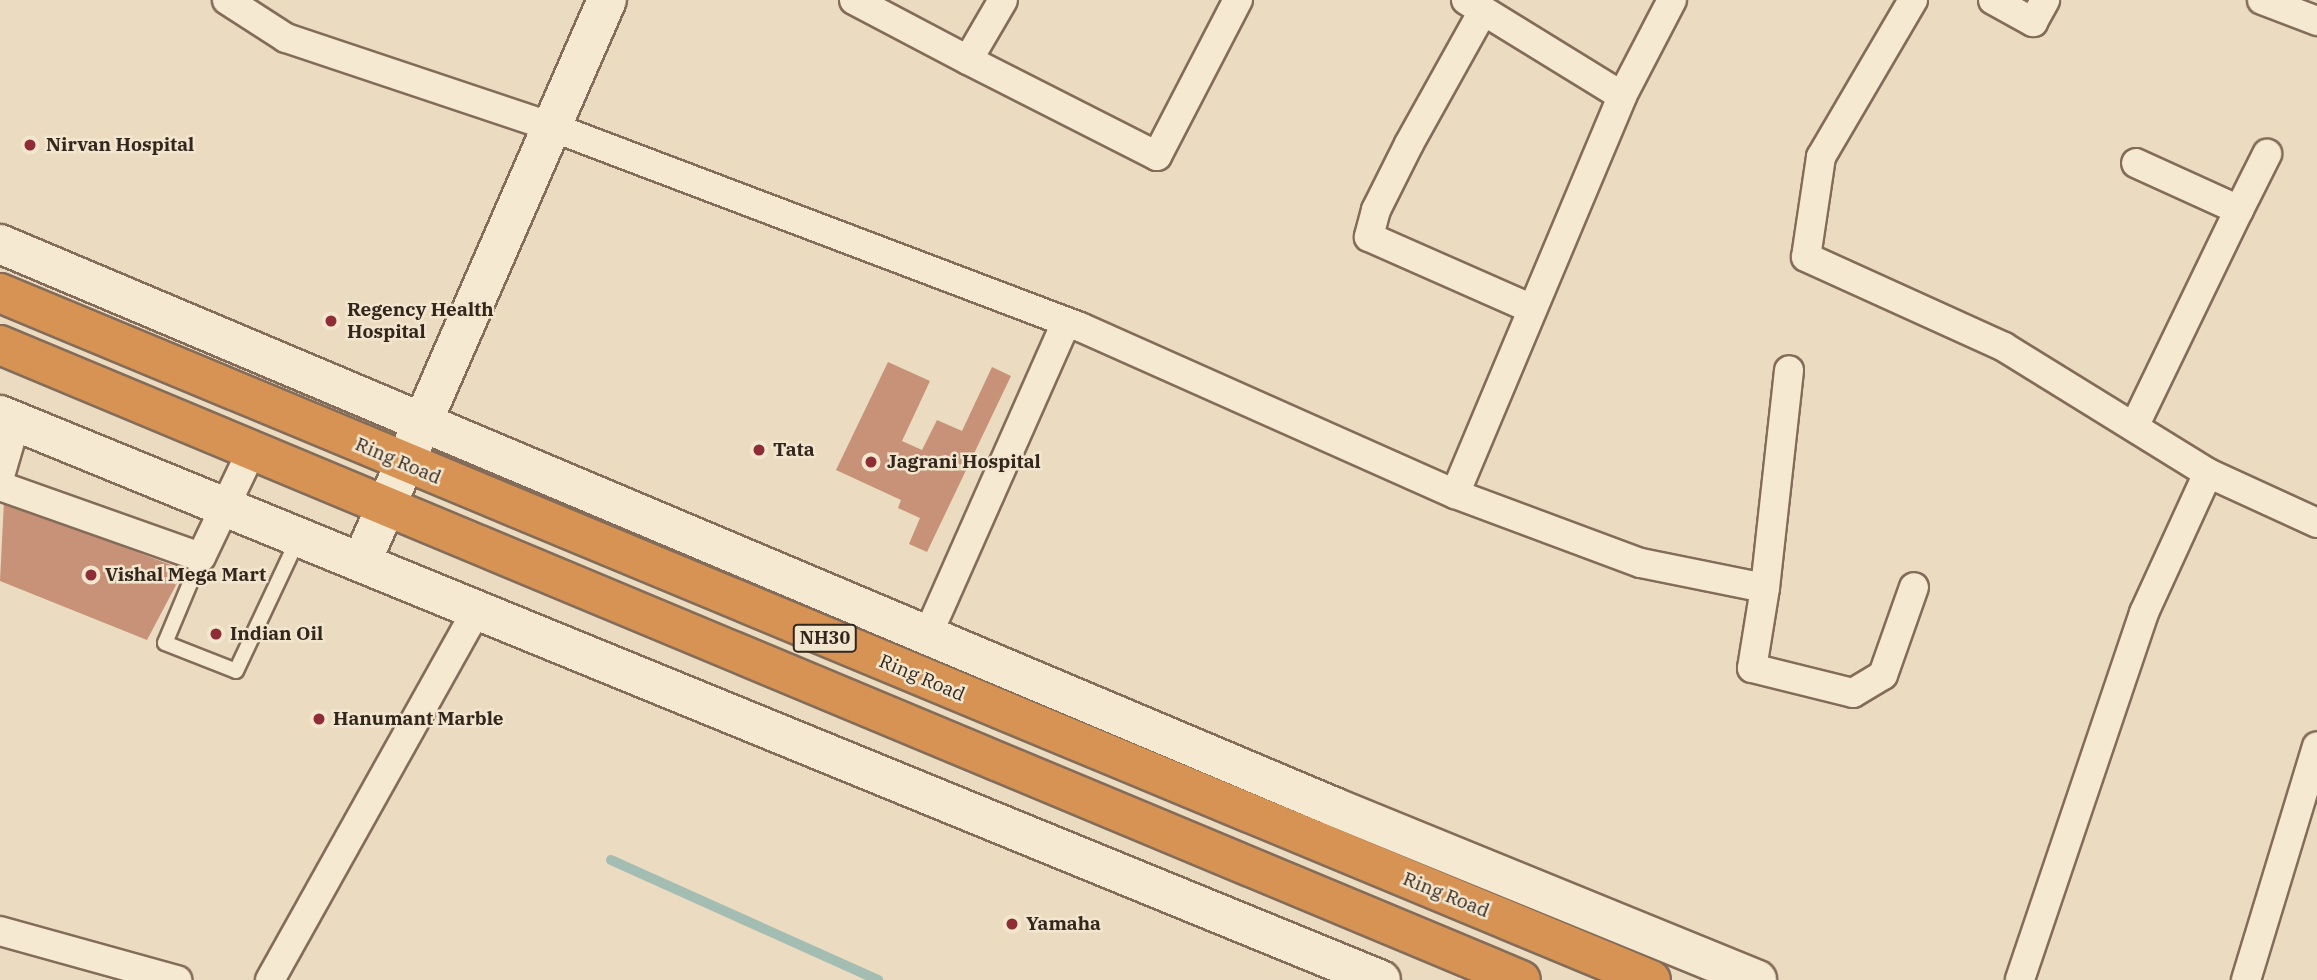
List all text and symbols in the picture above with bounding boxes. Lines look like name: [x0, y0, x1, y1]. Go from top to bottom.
place label: Nirvan Hospital: [46, 134, 194, 156]
marker: Nirvan Hospital: [20, 135, 40, 155]
place label: Regency Health Hospital: [347, 299, 494, 343]
marker: Regency Health Hospital: [321, 311, 341, 331]
street label: Ring Road: [352, 433, 444, 489]
place label: Tata: [773, 439, 815, 461]
marker: Tata: [751, 442, 767, 458]
place label: Jagrani Hospital: [887, 451, 1041, 473]
marker: Jagrani Hospital: [861, 452, 881, 472]
place label: Vishal Mega Mart: [105, 564, 266, 586]
marker: Vishal Mega Mart: [83, 567, 99, 583]
place label: Indian Oil: [230, 623, 323, 645]
road number: NH30: [792, 624, 858, 652]
marker: Indian Oil: [208, 626, 224, 642]
street label: Ring Road: [876, 650, 968, 706]
place label: Hanumant Marble: [333, 708, 504, 730]
marker: Hanumant Marble: [311, 711, 327, 727]
street label: Ring Road: [1400, 867, 1492, 923]
place label: Yamaha: [1026, 913, 1101, 935]
marker: Yamaha: [1004, 916, 1020, 932]

